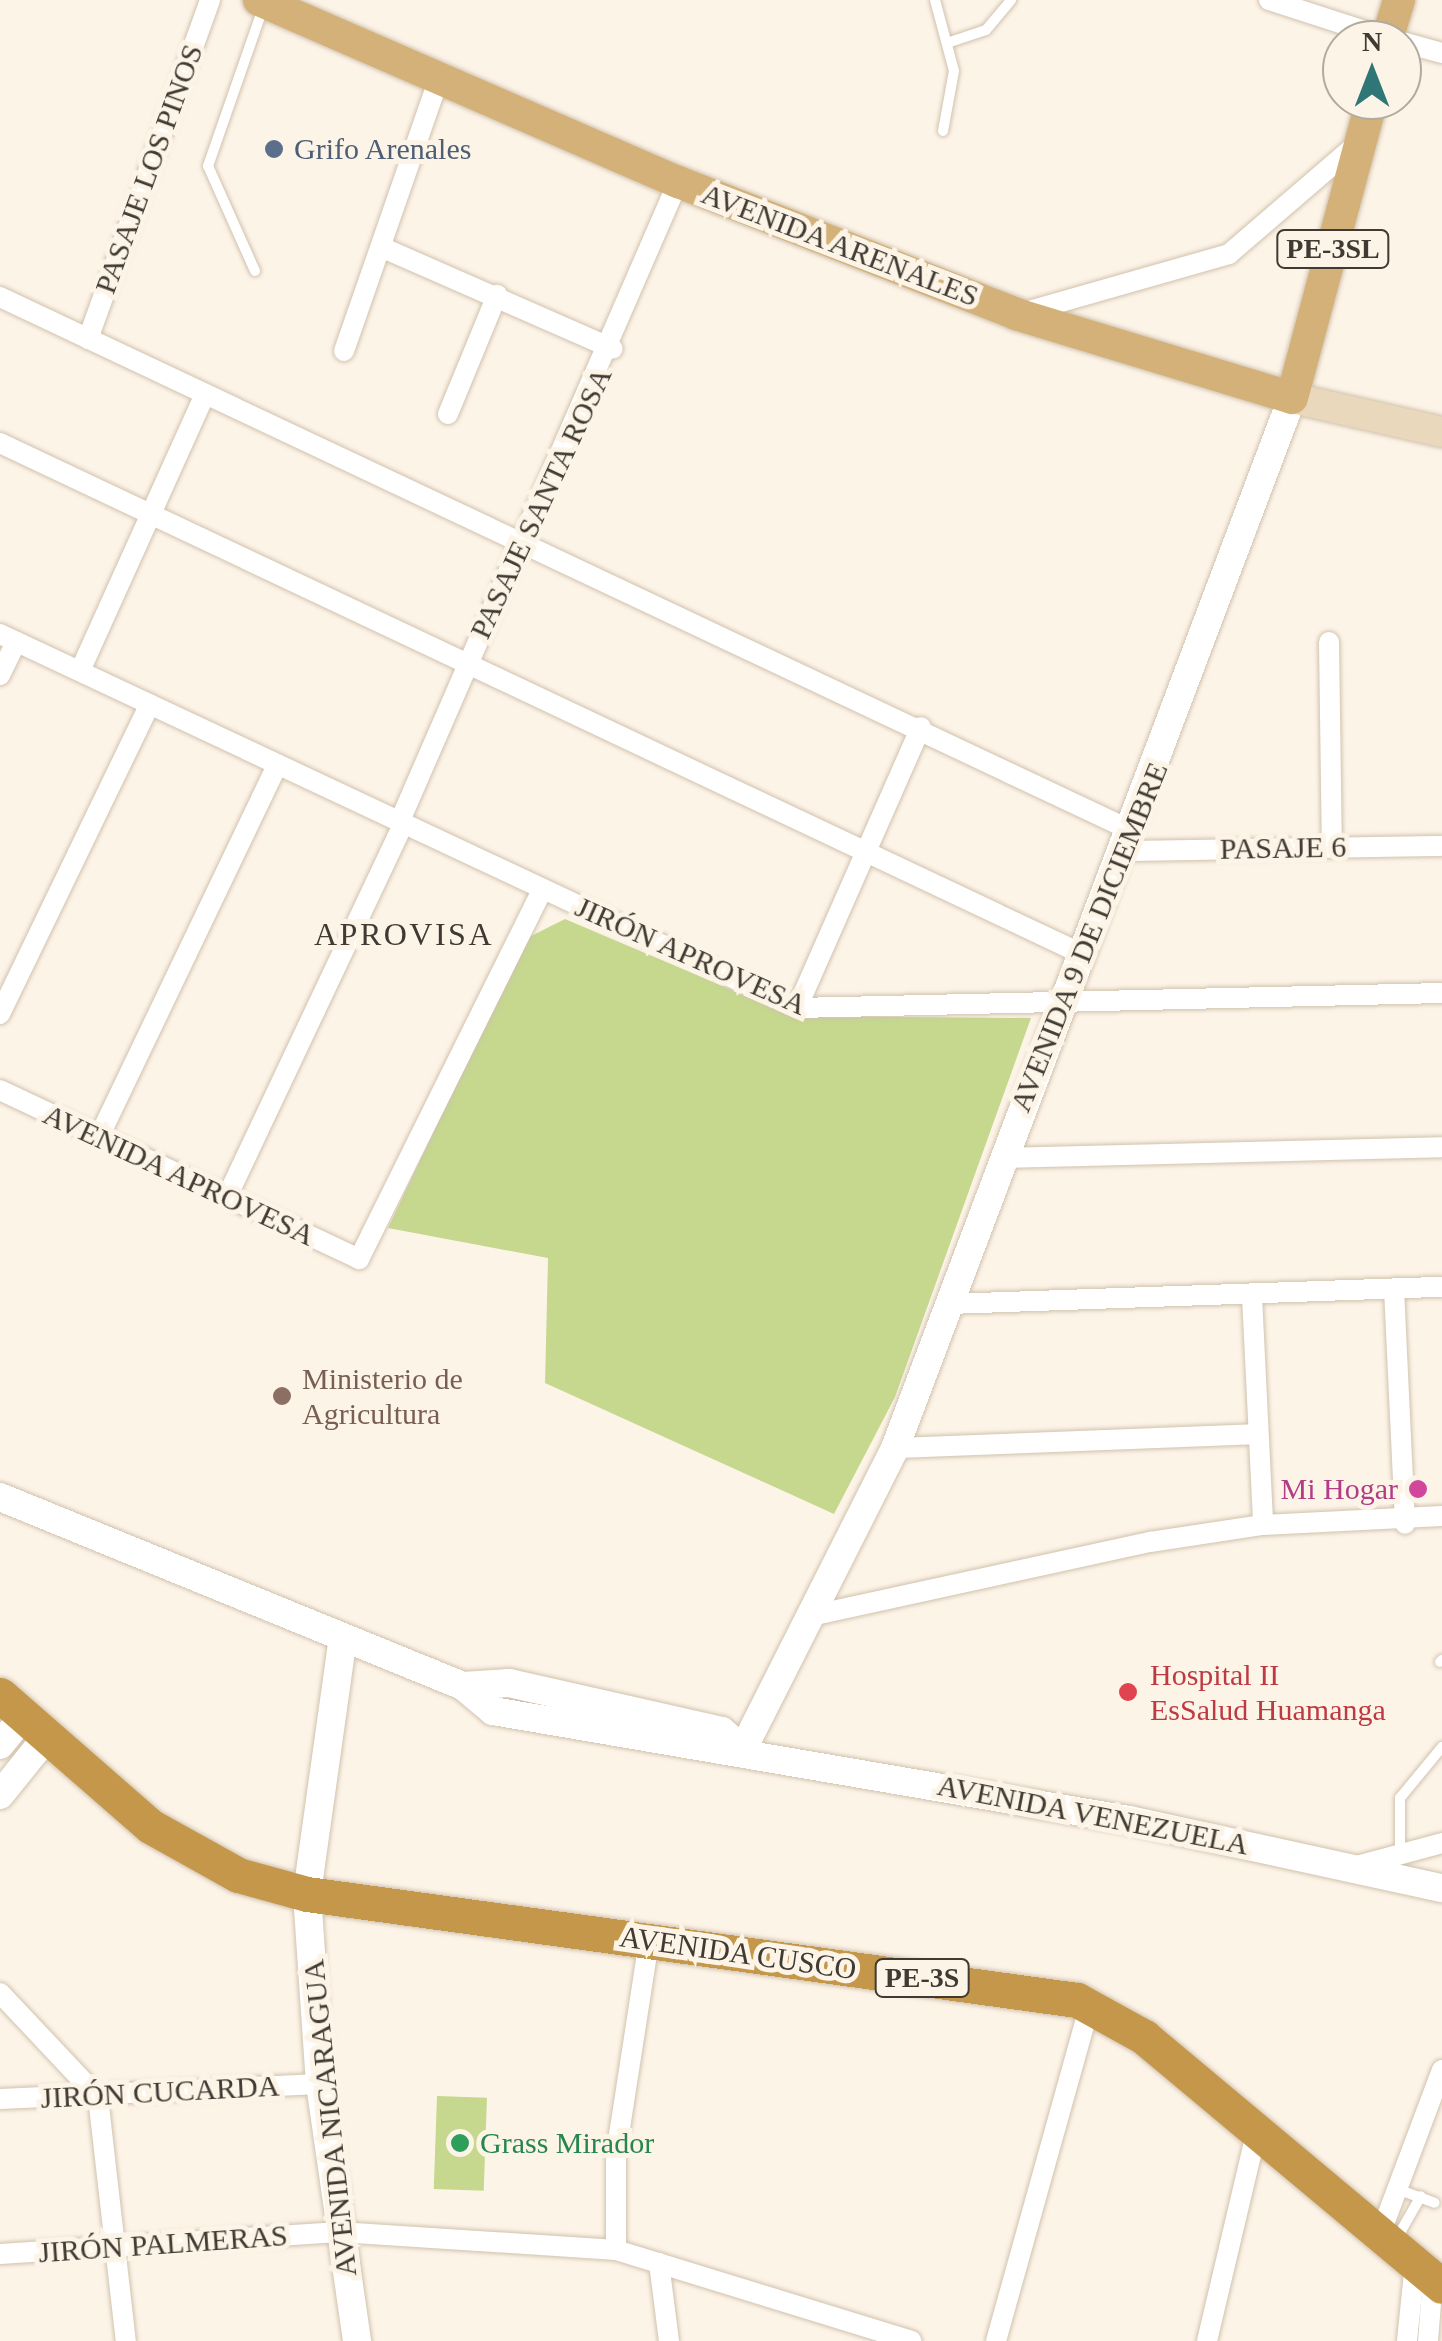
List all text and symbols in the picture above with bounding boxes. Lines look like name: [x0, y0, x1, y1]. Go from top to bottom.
north arrow: [1322, 20, 1422, 120]
text: N: [1362, 26, 1382, 57]
street label: PASAJE LOS PINOS: [87, 40, 211, 298]
place label: Grifo Arenales: [294, 131, 473, 167]
marker: Grifo Arenales: [263, 138, 285, 160]
street label: AVENIDA ARENALES: [695, 175, 985, 315]
road number: PE-3SL: [1276, 226, 1390, 272]
street label: PASAJE SANTA ROSA: [462, 361, 620, 645]
street label: AVENIDA 9 DE DICIEMBRE: [1002, 756, 1176, 1118]
street label: PASAJE 6: [1219, 829, 1347, 867]
street label: JIRÓN APROVESA: [569, 889, 813, 1023]
district label: APROVISA: [314, 915, 494, 953]
street label: AVENIDA APROVESA: [36, 1096, 322, 1254]
place label: Ministerio de Agricultura: [302, 1361, 463, 1432]
marker: Ministerio de Agricultura: [271, 1385, 293, 1407]
place label: Mi Hogar: [1281, 1471, 1398, 1507]
marker: Mi Hogar: [1407, 1478, 1429, 1500]
place label: Hospital II EsSalud Huamanga: [1150, 1657, 1386, 1728]
marker: Hospital II EsSalud Huamanga: [1115, 1679, 1141, 1705]
street label: AVENIDA VENEZUELA: [933, 1767, 1253, 1863]
street label: AVENIDA CUSCO: [617, 1918, 859, 1988]
road number: PE-3S: [874, 1955, 970, 2001]
street label: AVENIDA NICARAGUA: [295, 1957, 365, 2279]
street label: JIRÓN CUCARDA: [40, 2068, 280, 2116]
place label: Grass Mirador: [480, 2125, 654, 2161]
marker: Grass Mirador: [449, 2132, 471, 2154]
street label: JIRÓN PALMERAS: [37, 2217, 289, 2271]

